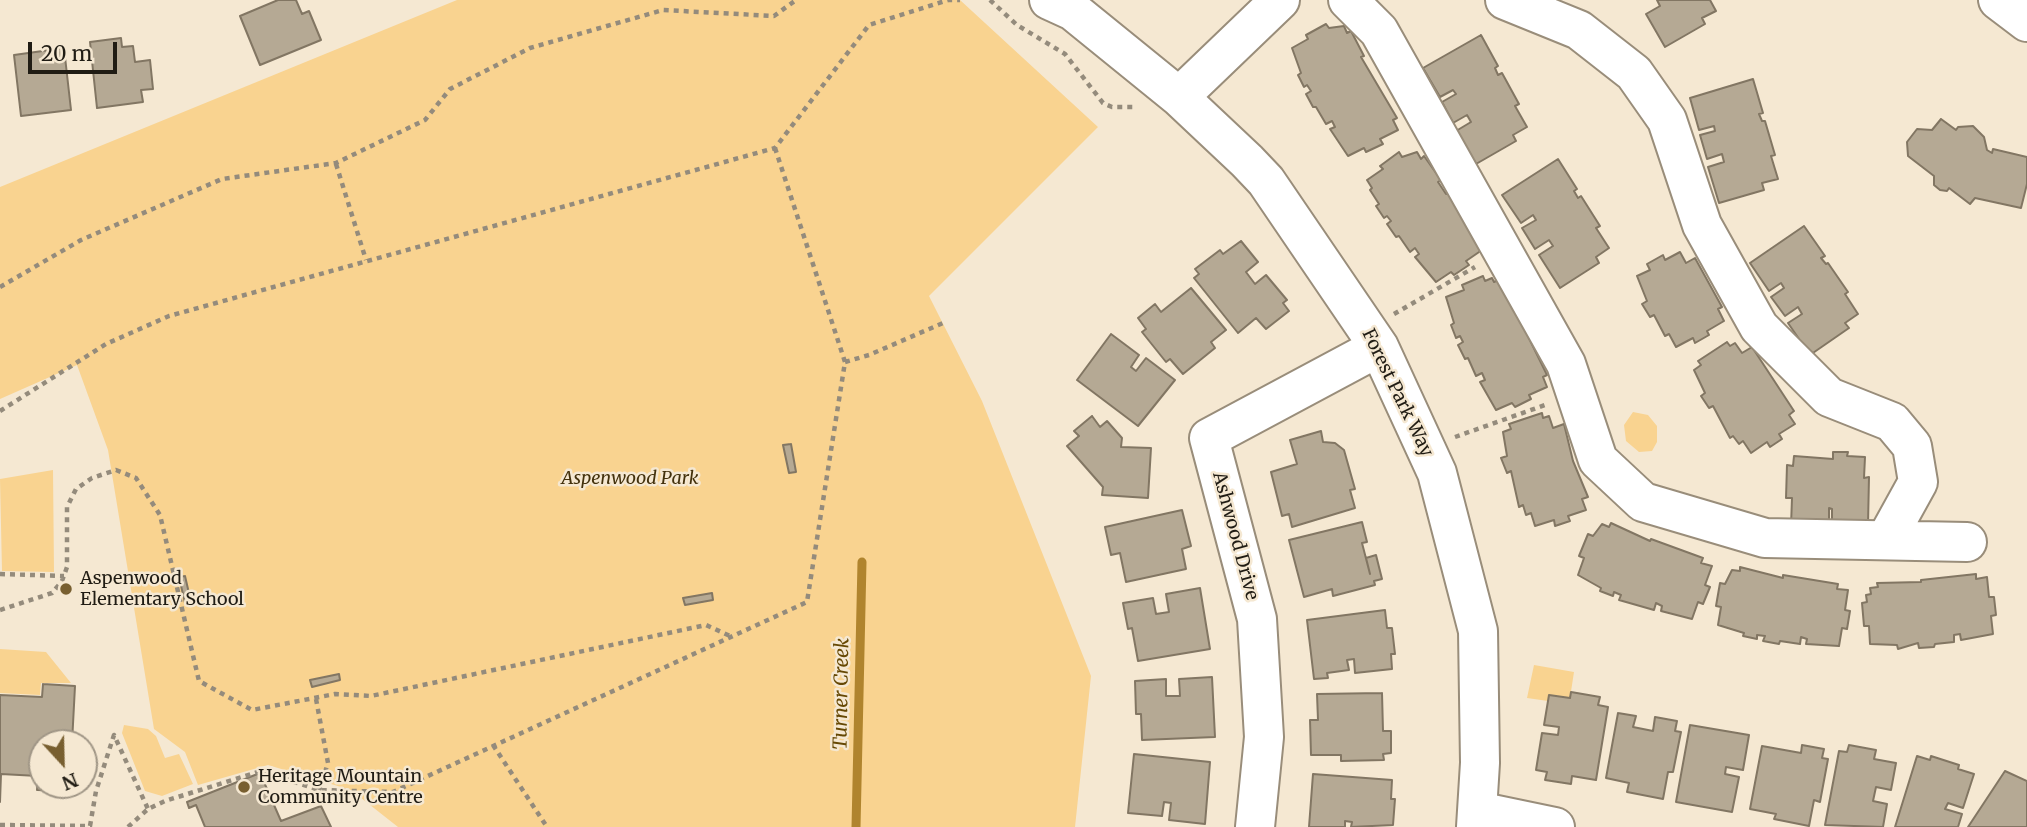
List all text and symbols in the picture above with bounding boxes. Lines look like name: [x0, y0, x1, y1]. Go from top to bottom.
scale bar: [32, 28, 121, 72]
text: 20 m: [41, 40, 92, 67]
street label: Forest Park Way: [1357, 326, 1437, 460]
park label: Aspenwood Park: [561, 468, 699, 490]
street label: Ashwood Drive: [1208, 470, 1262, 602]
place label: Aspenwood Elementary School: [80, 568, 244, 610]
marker: Aspenwood Elementary School: [58, 581, 74, 597]
water label: Turner Creek: [830, 638, 854, 750]
north arrow: [28, 729, 98, 799]
place label: Heritage Mountain Community Centre: [258, 766, 423, 808]
text: N: [59, 768, 82, 796]
marker: Heritage Mountain Community Centre: [236, 779, 252, 795]

